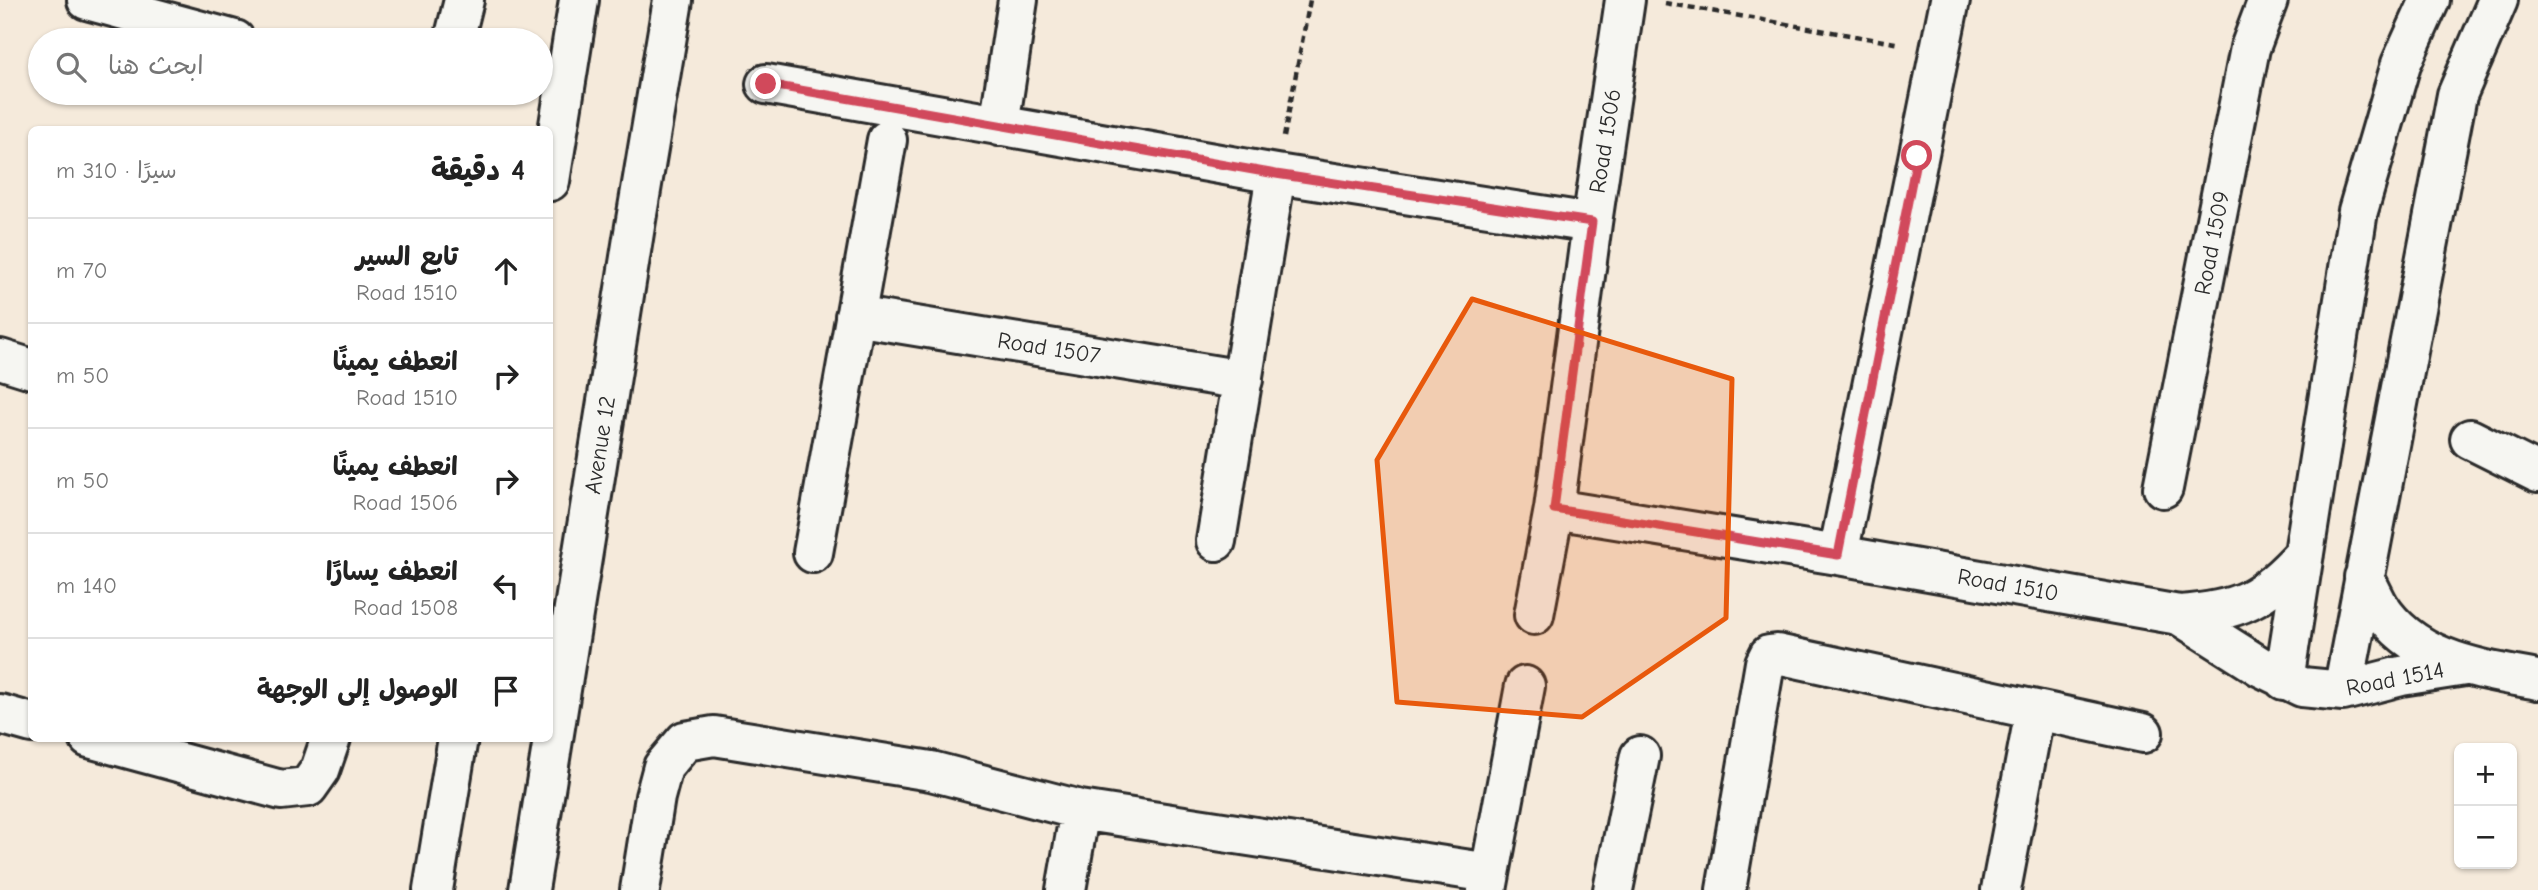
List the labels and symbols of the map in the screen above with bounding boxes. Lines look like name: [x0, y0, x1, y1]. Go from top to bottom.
route end: [750, 68, 781, 99]
street label: Road 1506: [1583, 87, 1627, 195]
route start: [1901, 140, 1932, 171]
street label: Road 1509: [2189, 189, 2235, 297]
street label: Road 1507: [996, 327, 1102, 369]
street label: Avenue 12: [579, 394, 621, 496]
street label: Road 1510: [1955, 563, 2061, 607]
street label: Road 1514: [2344, 656, 2446, 702]

